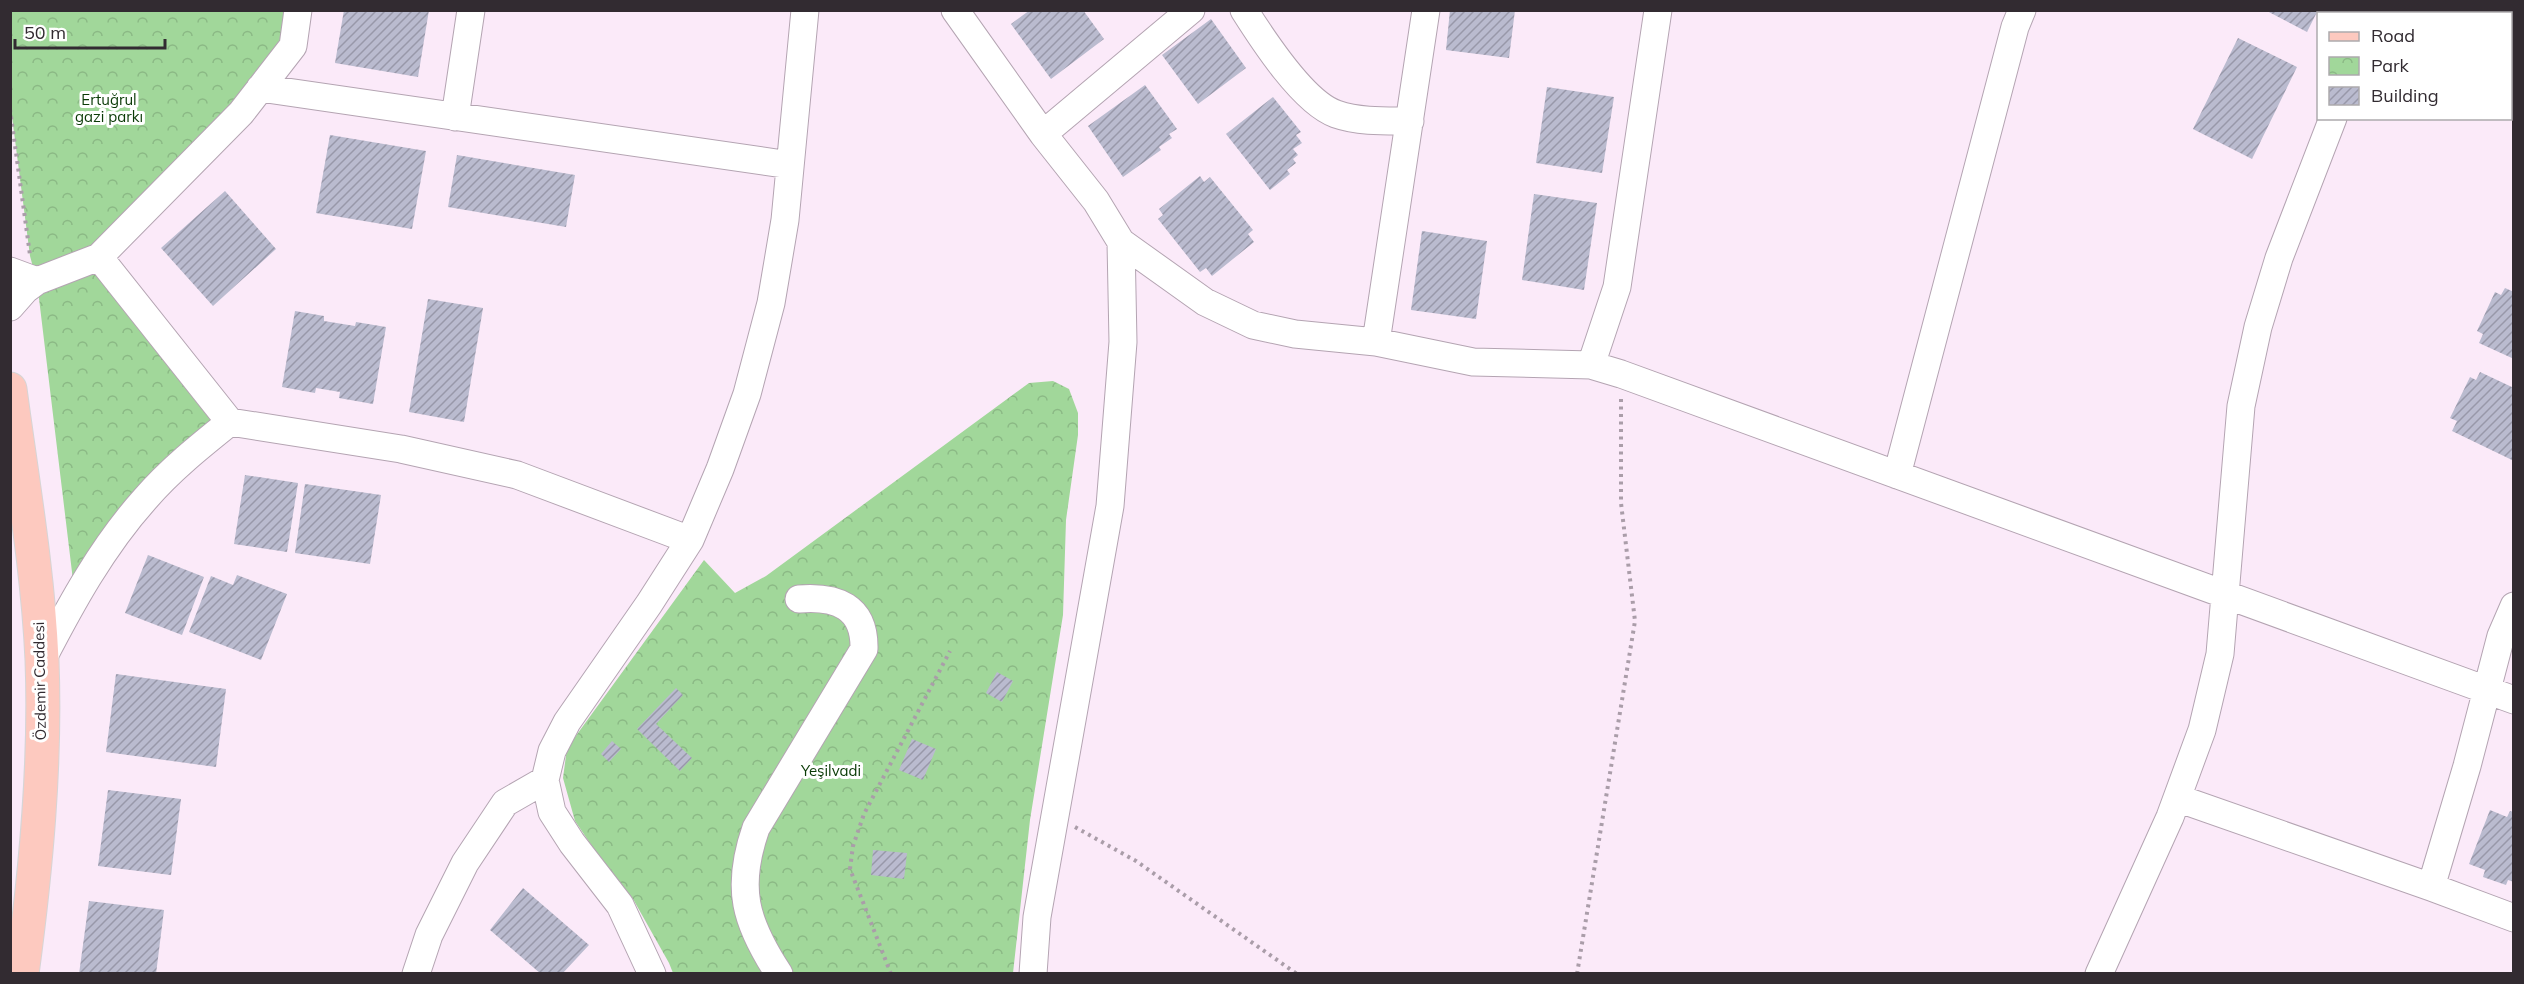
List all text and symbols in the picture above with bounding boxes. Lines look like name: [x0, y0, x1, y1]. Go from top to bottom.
scale bar: [15, 12, 165, 50]
legend: [2317, 12, 2512, 120]
text: 50 m: [24, 21, 66, 44]
text: Road: [2371, 24, 2415, 47]
text: Park: [2371, 54, 2410, 77]
text: Building: [2371, 84, 2439, 107]
park label: Ertuğrul gazi parkı: [75, 90, 143, 126]
street label: Özdemir Caddesi: [29, 622, 50, 741]
park label: Yeşilvadi: [800, 761, 861, 780]

